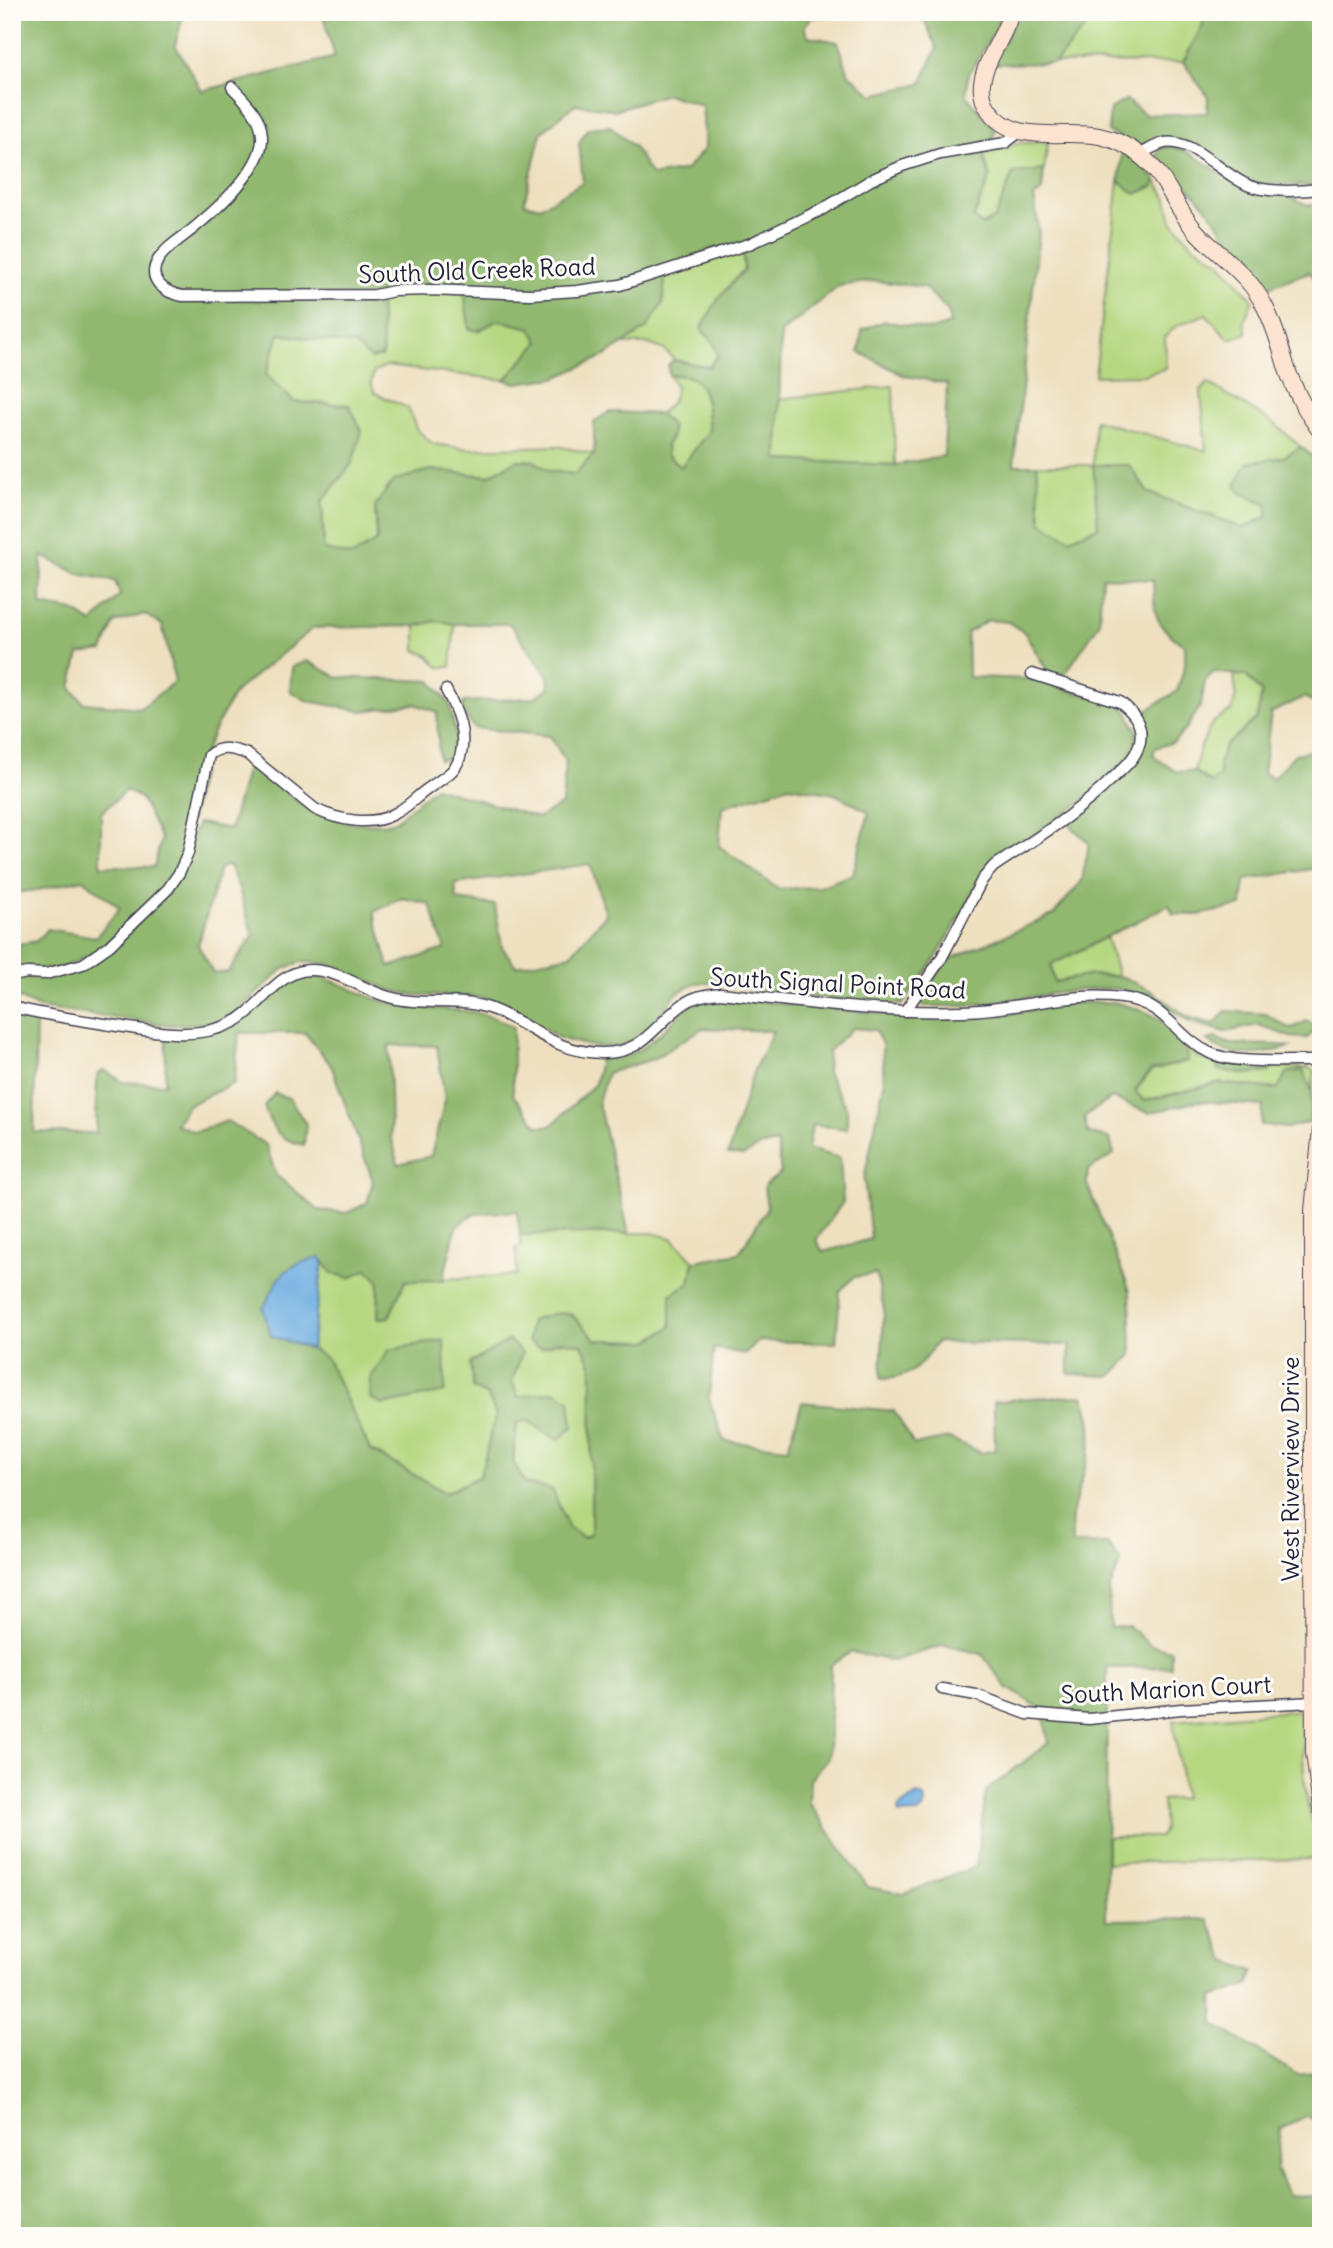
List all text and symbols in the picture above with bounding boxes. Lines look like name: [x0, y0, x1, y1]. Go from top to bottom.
street label: South Old Creek Road: [358, 251, 596, 289]
street label: South Signal Point Road: [709, 961, 967, 1005]
street label: West Riverview Drive: [1275, 1357, 1305, 1581]
street label: South Marion Court: [1060, 1669, 1272, 1709]

